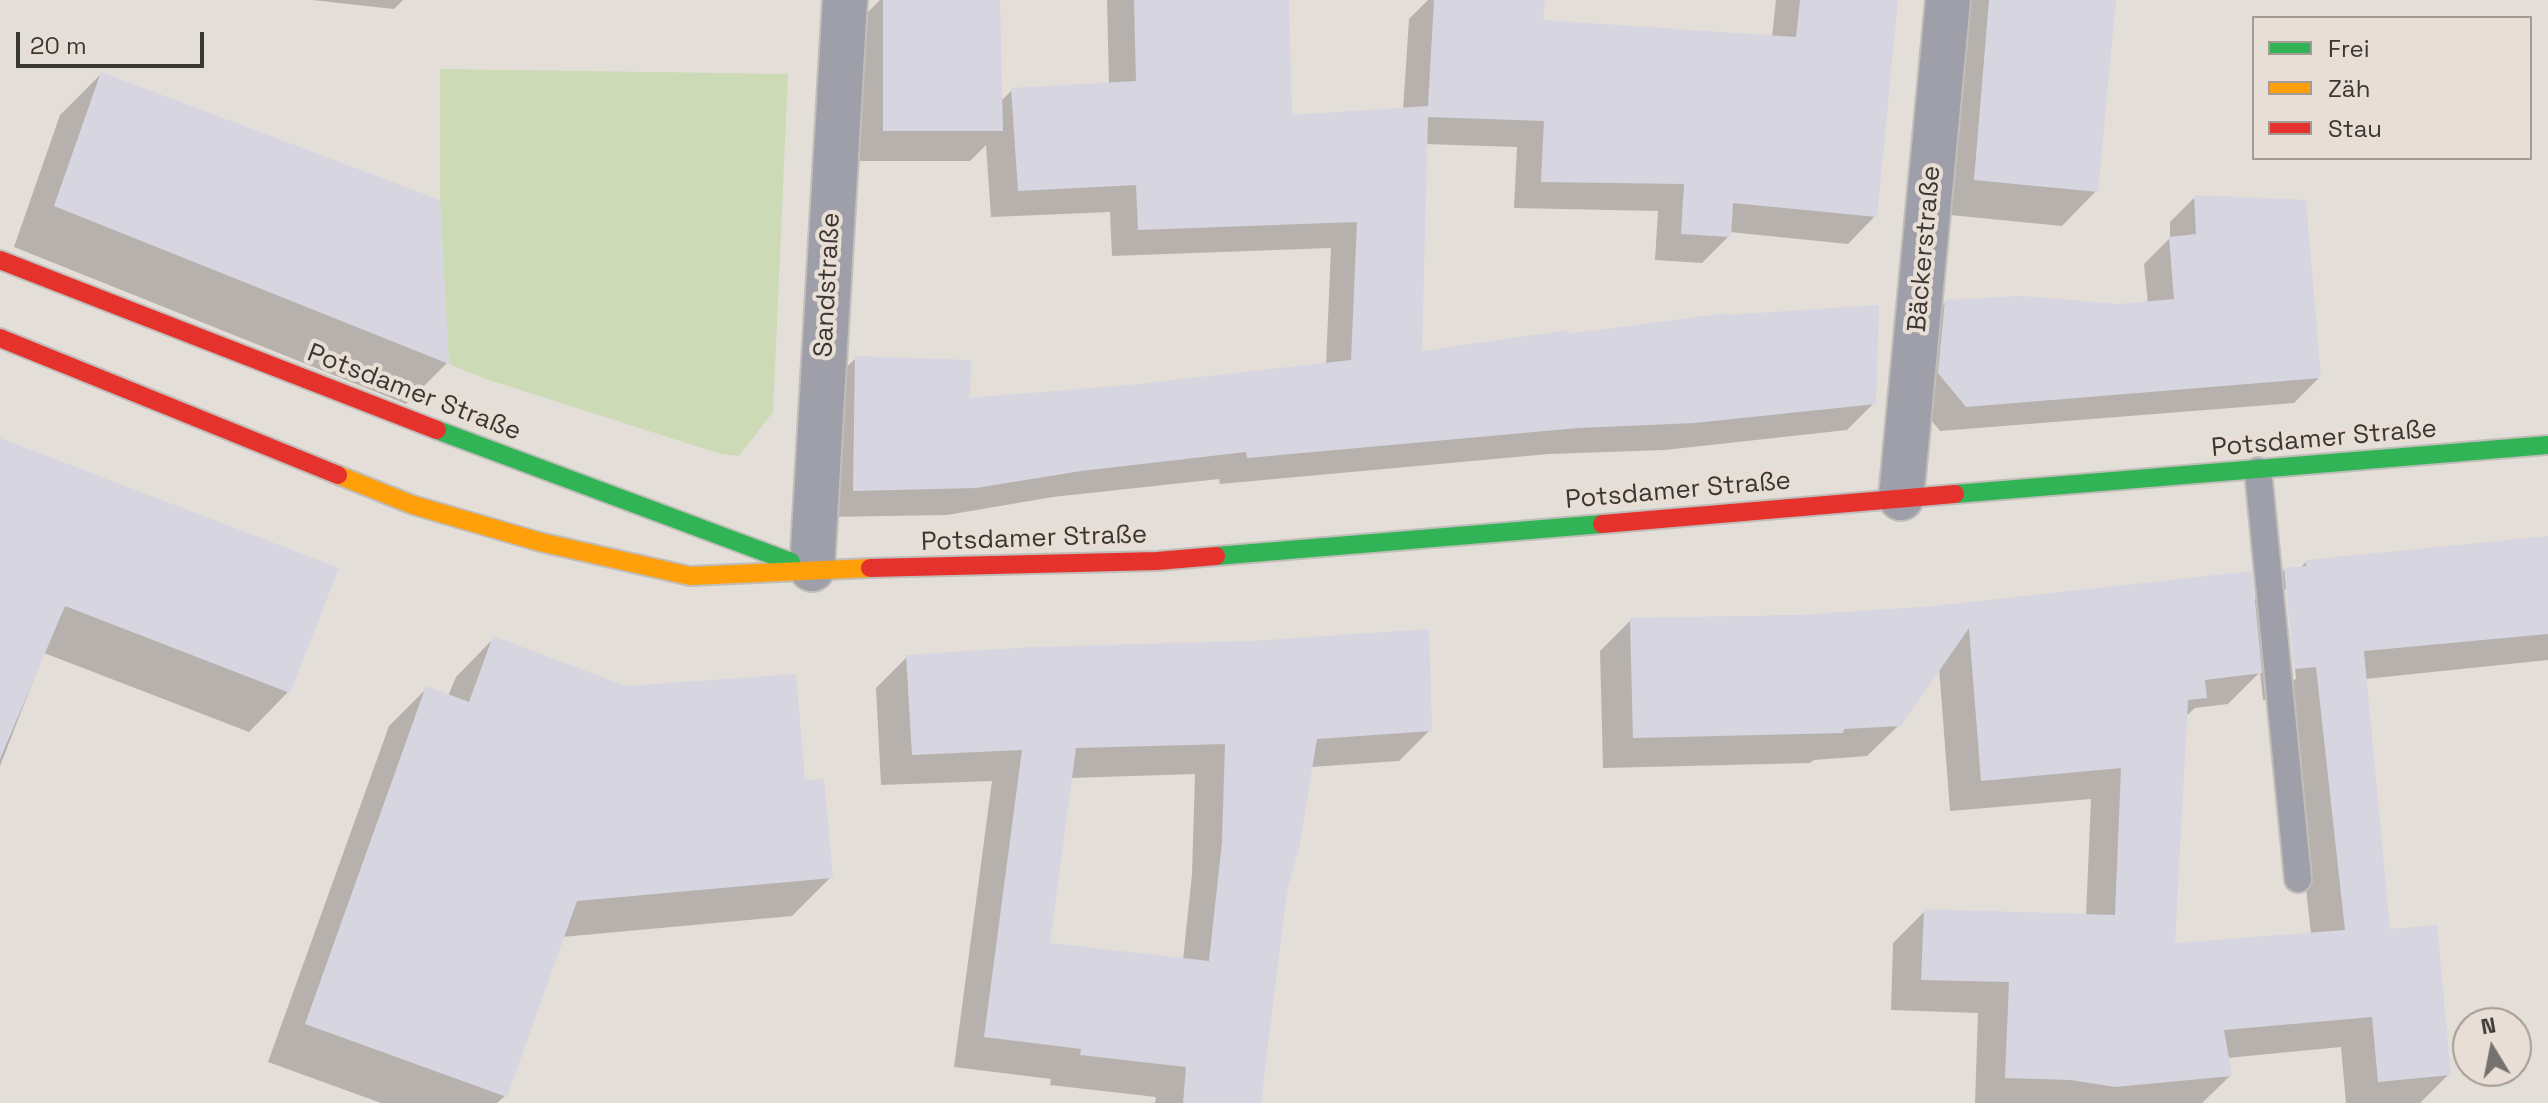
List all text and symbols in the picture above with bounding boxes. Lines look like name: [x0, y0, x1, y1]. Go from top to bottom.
scale bar: [20, 16, 208, 66]
legend: [2252, 16, 2532, 160]
text: 20 m: [30, 30, 87, 61]
text: Frei: [2328, 33, 2370, 64]
text: Zäh: [2328, 73, 2370, 104]
text: Stau: [2328, 113, 2382, 144]
street label: Bäckerstraße: [1902, 164, 1948, 334]
street label: Sandstraße: [809, 212, 847, 358]
street label: Potsdamer Straße: [303, 338, 525, 448]
street label: Potsdamer Straße: [2210, 414, 2438, 464]
street label: Potsdamer Straße: [1564, 466, 1792, 516]
street label: Potsdamer Straße: [920, 519, 1148, 559]
north arrow: [2452, 1007, 2532, 1087]
text: N: [2478, 1010, 2498, 1040]

